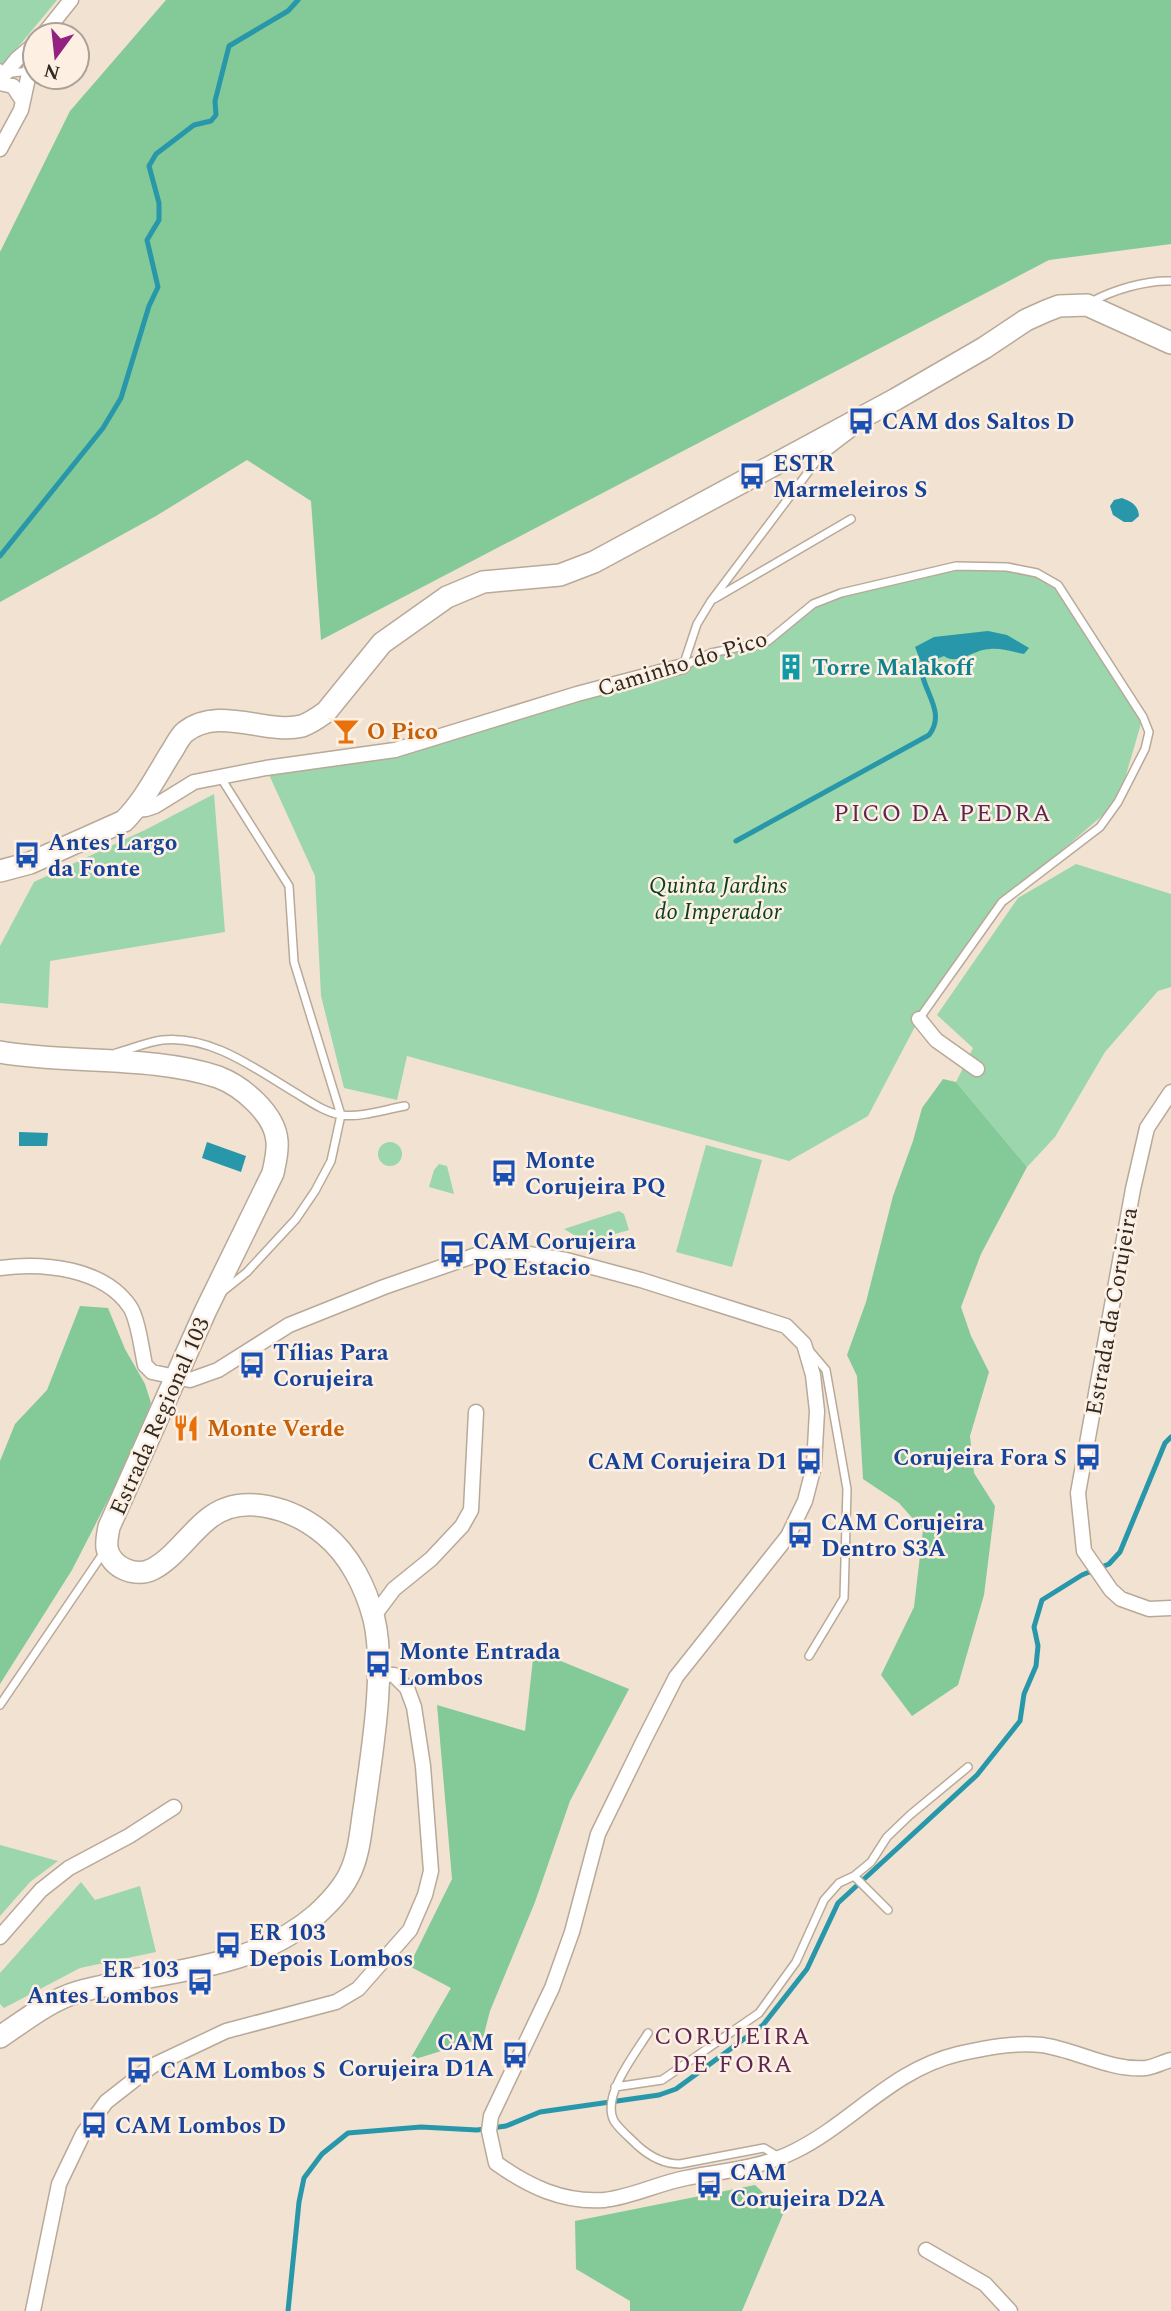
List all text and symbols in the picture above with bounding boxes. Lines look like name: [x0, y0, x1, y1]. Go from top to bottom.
north arrow: [21, 21, 91, 91]
text: N: [41, 55, 63, 87]
place label: CAM dos Saltos D: [882, 405, 1074, 440]
bus stop icon: CAM dos Saltos D: [846, 406, 876, 436]
place label: ESTR Marmeleiros S: [773, 447, 928, 508]
bus stop icon: ESTR Marmeleiros S: [737, 461, 767, 491]
street label: Caminho do Pico: [593, 622, 772, 707]
place label: Torre Malakoff: [812, 651, 975, 686]
building icon: Torre Malakoff: [776, 652, 806, 682]
place label: O Pico: [367, 715, 438, 750]
bar icon: O Pico: [331, 716, 361, 746]
district label: PICO DA PEDRA: [834, 796, 1052, 832]
place label: Antes Largo da Fonte: [48, 826, 177, 887]
bus stop icon: Antes Largo da Fonte: [12, 840, 42, 870]
park label: Quinta Jardins do Imperador: [649, 869, 787, 930]
place label: Monte Corujeira PQ: [525, 1144, 666, 1205]
bus stop icon: Monte Corujeira PQ: [489, 1158, 519, 1188]
street label: Estrada da Corujeira: [1077, 1204, 1148, 1418]
place label: CAM Corujeira PQ Estacio: [473, 1225, 636, 1286]
bus stop icon: CAM Corujeira PQ Estacio: [437, 1239, 467, 1269]
street label: Estrada Regional 103: [101, 1312, 220, 1521]
place label: Tílias Para Corujeira: [273, 1336, 389, 1397]
bus stop icon: Tílias Para Corujeira: [237, 1350, 267, 1380]
place label: Monte Verde: [207, 1412, 345, 1447]
restaurant icon: Monte Verde: [171, 1413, 201, 1443]
place label: Corujeira Fora S: [893, 1441, 1067, 1476]
bus stop icon: Corujeira Fora S: [1073, 1442, 1103, 1472]
place label: CAM Corujeira D1: [588, 1445, 788, 1480]
bus stop icon: CAM Corujeira D1: [794, 1446, 824, 1476]
place label: CAM Corujeira Dentro S3A: [821, 1506, 984, 1567]
bus stop icon: CAM Corujeira Dentro S3A: [785, 1520, 815, 1550]
place label: Monte Entrada Lombos: [399, 1635, 561, 1696]
bus stop icon: Monte Entrada Lombos: [363, 1649, 393, 1679]
place label: ER 103 Depois Lombos: [249, 1916, 413, 1977]
bus stop icon: ER 103 Depois Lombos: [213, 1930, 243, 1960]
place label: ER 103 Antes Lombos: [27, 1953, 179, 2014]
bus stop icon: ER 103 Antes Lombos: [185, 1967, 215, 1997]
district label: CORUJEIRA DE FORA: [654, 2019, 812, 2083]
place label: CAM Corujeira D1A: [338, 2026, 494, 2087]
bus stop icon: CAM Corujeira D1A: [500, 2040, 530, 2070]
place label: CAM Lombos S: [160, 2054, 326, 2089]
bus stop icon: CAM Lombos S: [124, 2055, 154, 2085]
place label: CAM Lombos D: [115, 2109, 286, 2144]
bus stop icon: CAM Lombos D: [79, 2110, 109, 2140]
place label: CAM Corujeira D2A: [730, 2156, 886, 2217]
bus stop icon: CAM Corujeira D2A: [694, 2170, 724, 2200]

